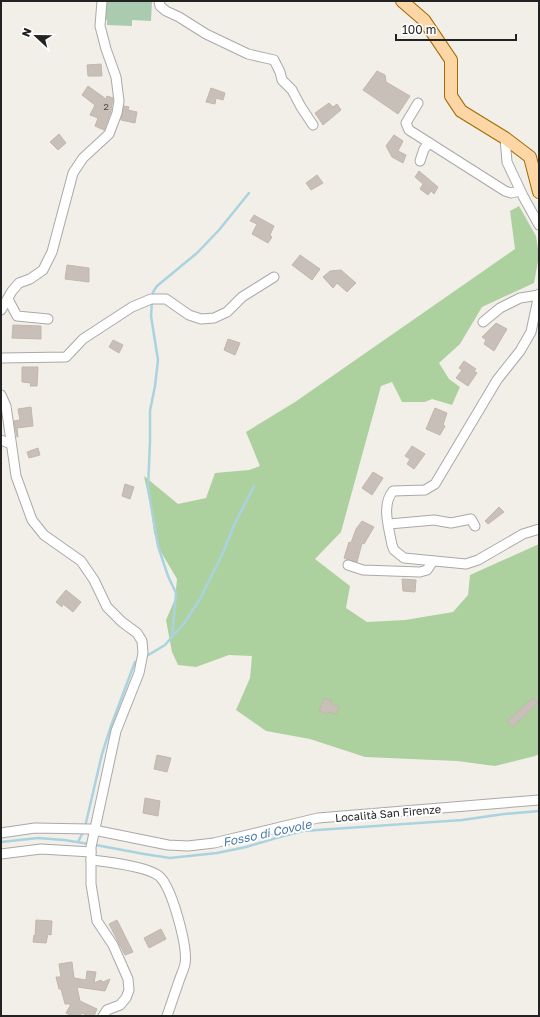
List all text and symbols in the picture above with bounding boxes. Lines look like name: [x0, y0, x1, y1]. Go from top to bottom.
north arrow: [16, 16, 56, 56]
scale bar: [396, 16, 516, 42]
text: 100 m: [402, 22, 436, 37]
text: N: [19, 26, 34, 38]
house number: 2: [103, 101, 109, 112]
street label: Località San Firenze: [334, 802, 442, 824]
water label: Fosso di Covole: [221, 816, 314, 850]

